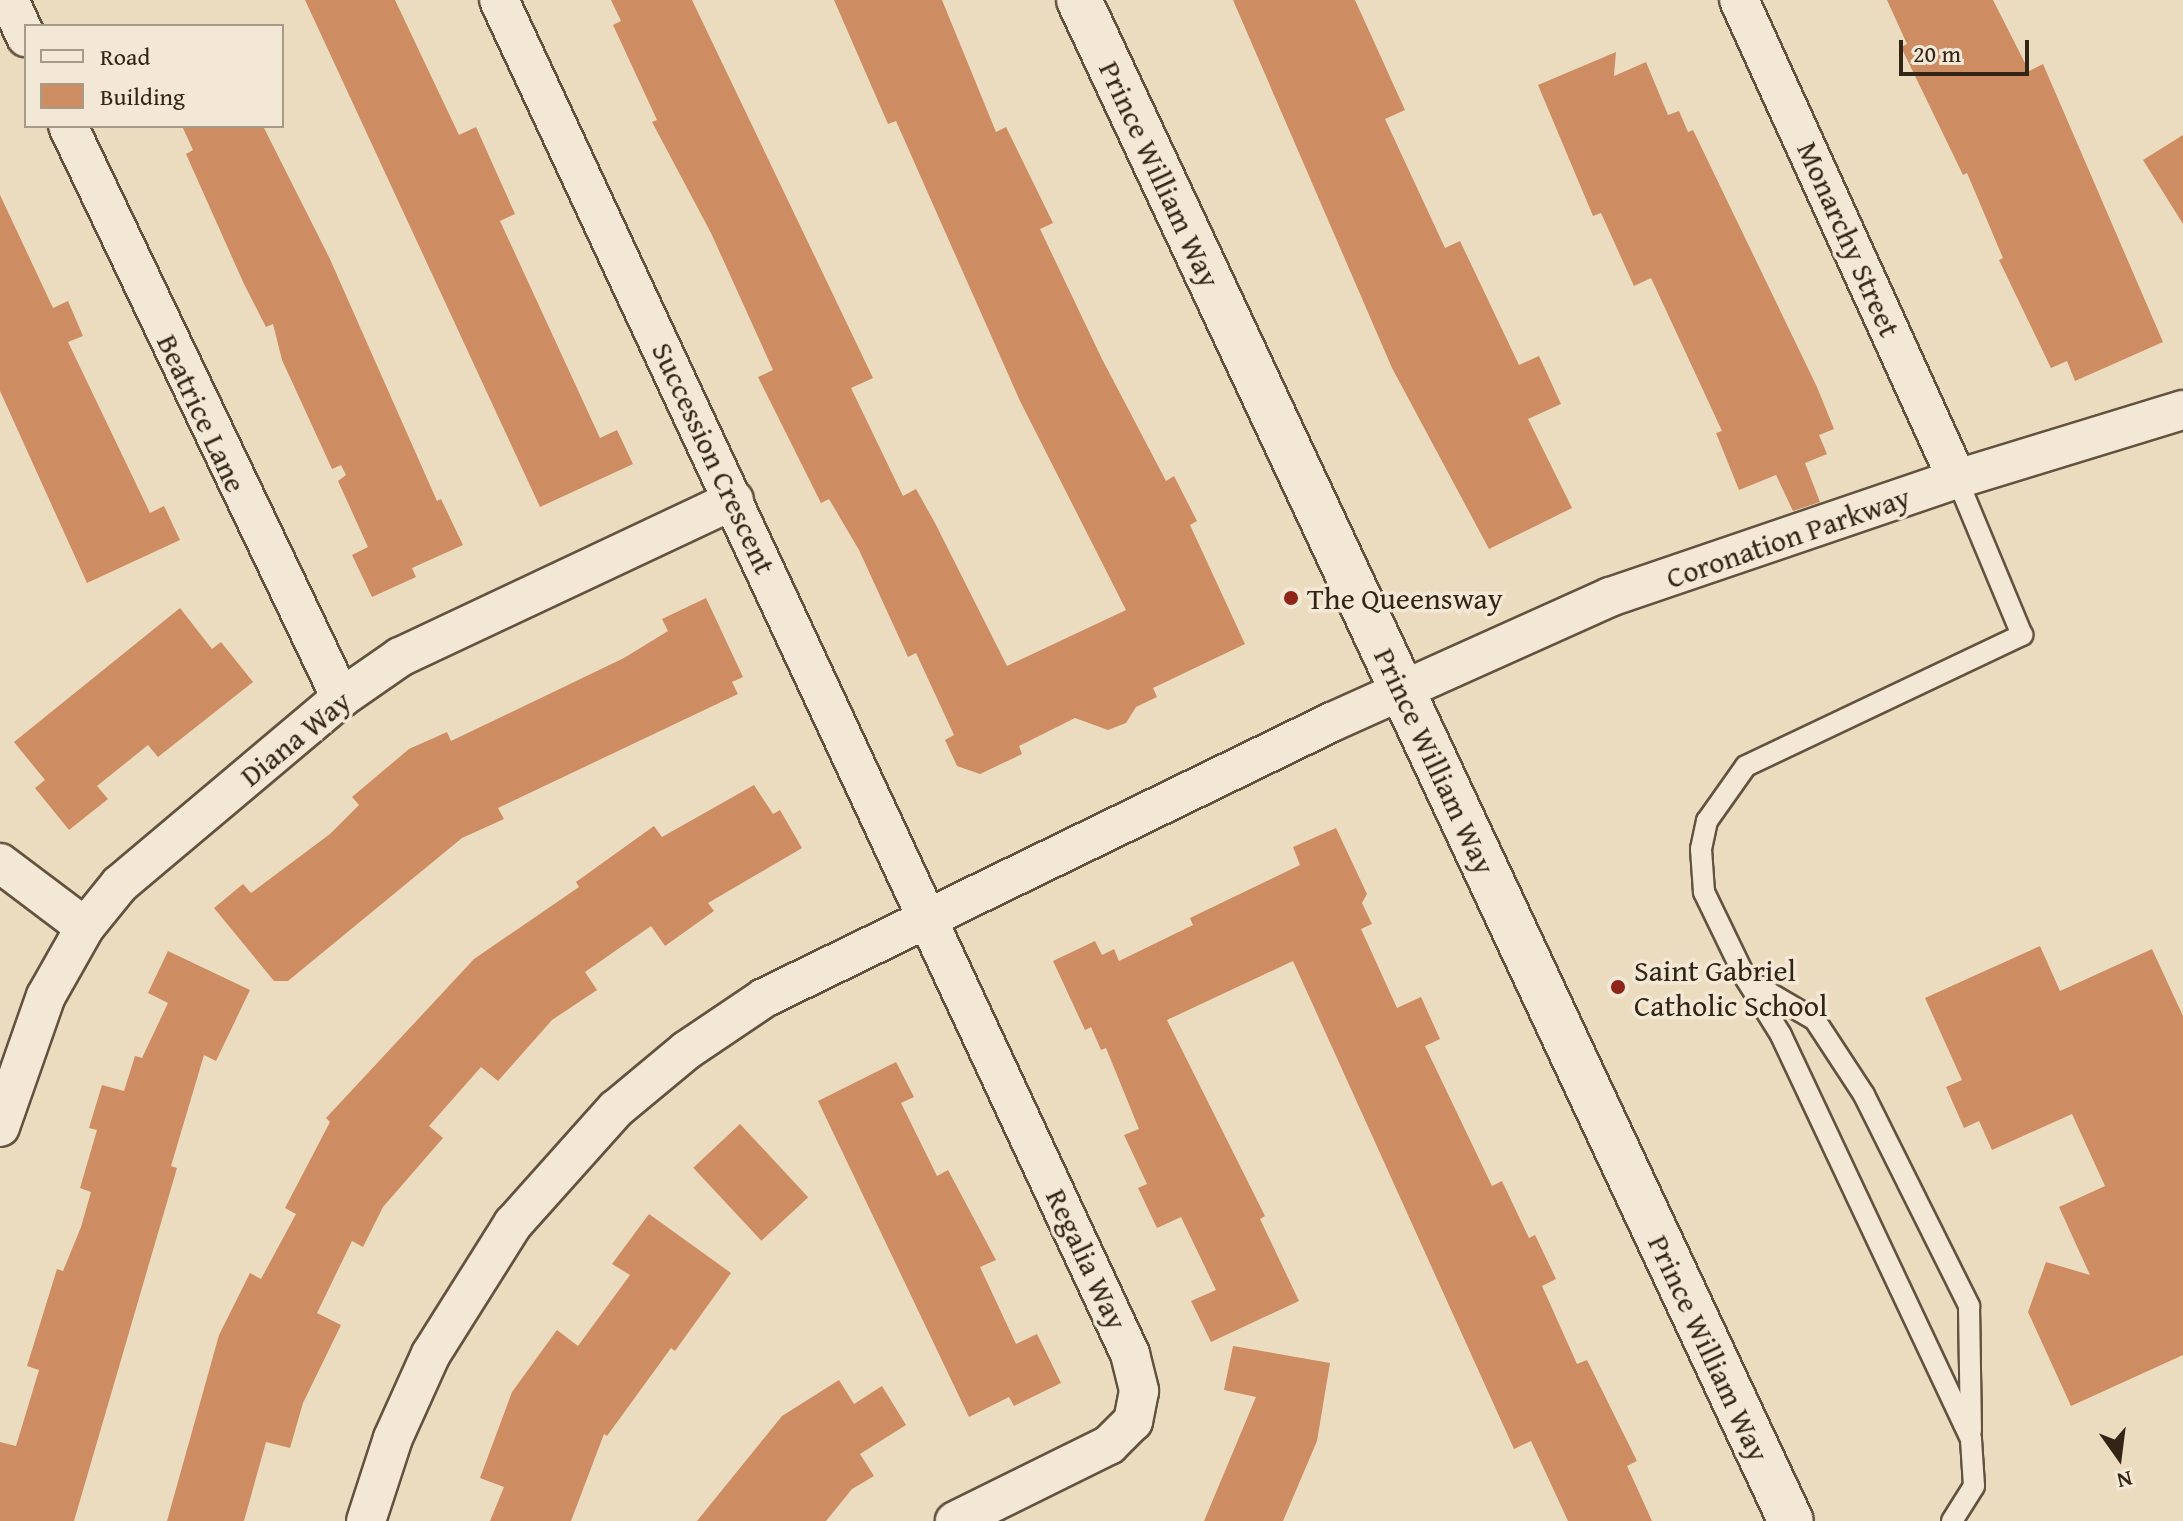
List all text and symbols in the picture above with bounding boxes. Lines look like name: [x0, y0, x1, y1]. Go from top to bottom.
legend: [24, 24, 284, 128]
scale bar: [1903, 24, 2033, 74]
text: 20 m: [1913, 36, 1961, 71]
text: Road: [100, 39, 150, 74]
street label: Prince William Way: [1092, 55, 1228, 293]
text: Building: [100, 79, 185, 114]
street label: Monarchy Street: [1790, 136, 1908, 342]
street label: Beatrice Lane: [150, 328, 254, 498]
street label: Succession Crescent: [645, 336, 783, 580]
street label: Coronation Parkway: [1661, 478, 1915, 596]
place label: The Queensway: [1307, 580, 1503, 616]
marker: The Queensway: [1282, 589, 1300, 607]
street label: Prince William Way: [1367, 642, 1503, 880]
street label: Diana Way: [232, 683, 358, 793]
place label: Saint Gabriel Catholic School: [1634, 952, 1827, 1022]
marker: Saint Gabriel Catholic School: [1609, 978, 1627, 996]
street label: Regalia Way: [1039, 1183, 1135, 1335]
street label: Prince William Way: [1641, 1229, 1777, 1467]
north arrow: [2079, 1417, 2159, 1497]
text: N: [2114, 1463, 2136, 1498]

